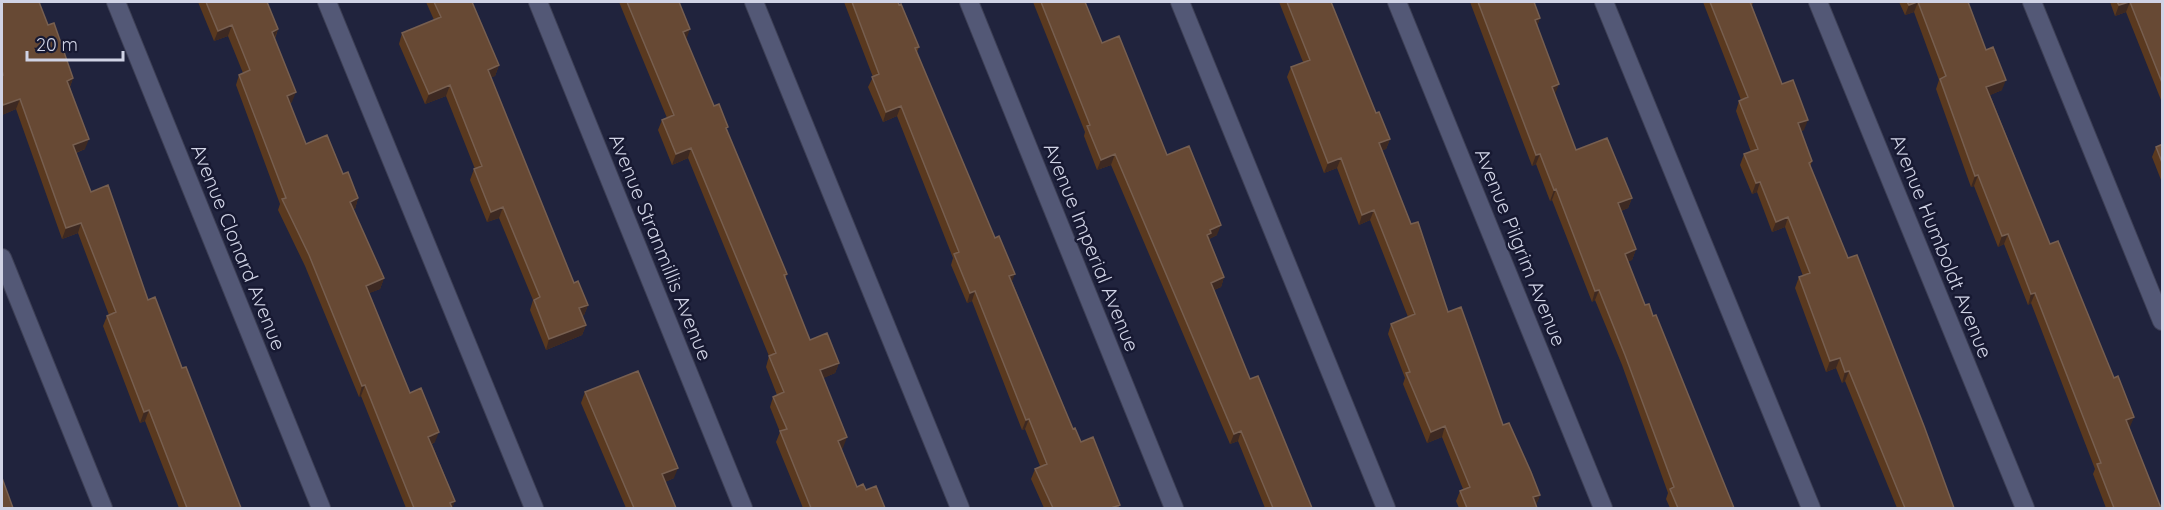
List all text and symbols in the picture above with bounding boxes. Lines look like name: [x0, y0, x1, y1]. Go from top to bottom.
scale bar: [27, 24, 123, 62]
text: 20 m: [36, 33, 78, 56]
street label: Avenue Stranmillis Avenue: [604, 130, 718, 364]
street label: Avenue Humboldt Avenue: [1886, 130, 1998, 362]
street label: Avenue Imperial Avenue: [1039, 139, 1145, 355]
street label: Avenue Clonard Avenue: [186, 140, 292, 354]
street label: Avenue Pilgrim Avenue: [1470, 144, 1572, 350]

